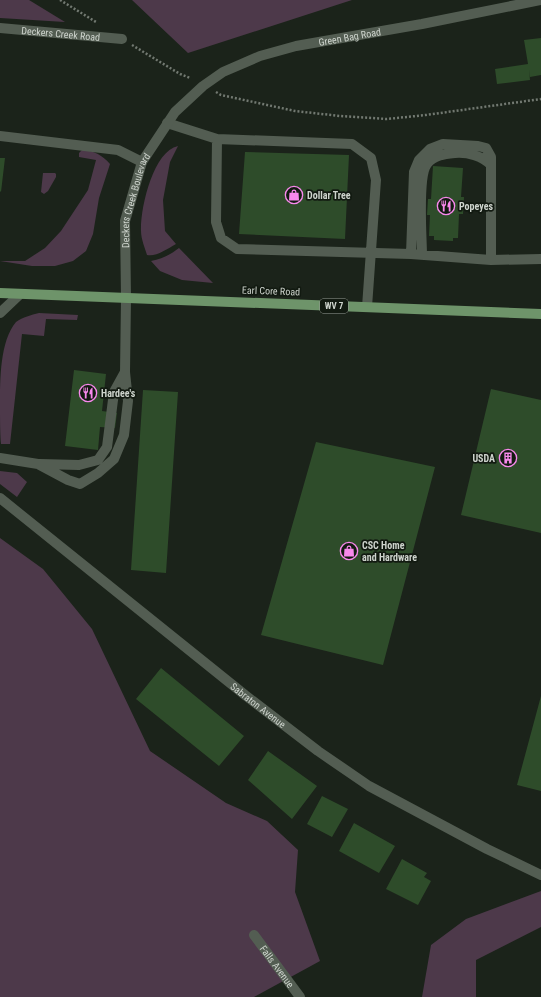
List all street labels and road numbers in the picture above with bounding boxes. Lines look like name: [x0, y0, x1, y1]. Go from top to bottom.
street label: Deckers Creek Road: [21, 24, 101, 43]
street label: Green Bag Road: [318, 26, 382, 47]
street label: Deckers Creek Boulevard: [119, 151, 152, 248]
street label: Earl Core Road: [242, 284, 300, 298]
road number: WV 7: [320, 299, 348, 313]
street label: Sabraton Avenue: [229, 680, 288, 730]
street label: Falls Avenue: [258, 943, 297, 990]

